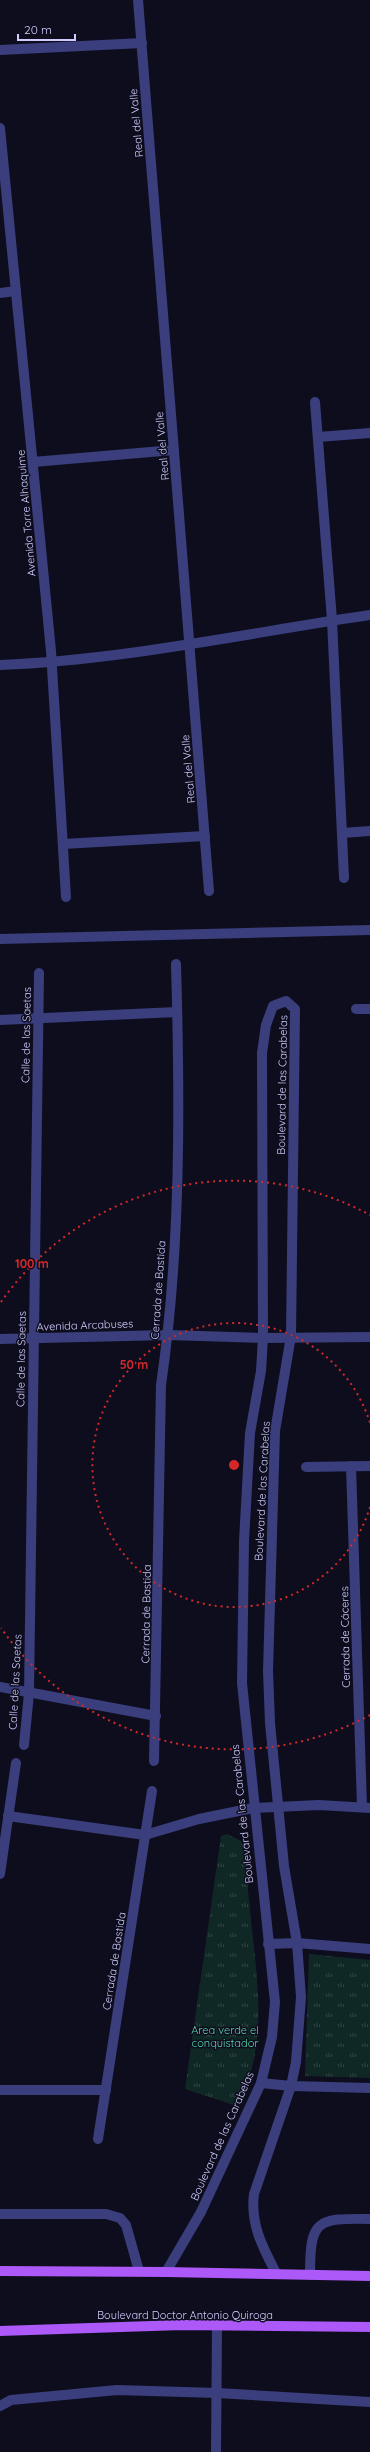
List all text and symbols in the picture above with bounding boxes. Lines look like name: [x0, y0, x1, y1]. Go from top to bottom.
scale bar: [18, 16, 75, 42]
text: 20 m: [24, 22, 52, 37]
street label: Real del Valle: [126, 88, 146, 158]
street label: Real del Valle: [152, 411, 172, 481]
street label: Avenida Torre Alhaquime: [13, 449, 39, 577]
street label: Real del Valle: [178, 734, 198, 804]
street label: Calle de las Saetas: [18, 987, 34, 1083]
street label: Boulevard de las Carabelas: [274, 1015, 290, 1155]
street label: Cerrada de Bastida: [148, 1240, 168, 1340]
text: 100 m: [15, 1256, 49, 1271]
street label: Calle de las Saetas: [13, 1311, 29, 1407]
street label: Avenida Arcabuses: [36, 1316, 134, 1334]
text: 50 m: [120, 1357, 148, 1372]
street label: Boulevard de las Carabelas: [251, 1421, 273, 1561]
centre of rings: [227, 1458, 241, 1472]
street label: Cerrada de Bastida: [138, 1564, 154, 1664]
street label: Cerrada de Cáceres: [337, 1586, 353, 1688]
street label: Calle de las Saetas: [6, 1634, 24, 1730]
street label: Boulevard de las Carabelas: [228, 1744, 256, 1884]
street label: Cerrada de Bastida: [99, 1911, 129, 2011]
park label: Area verde el conquistador: [191, 2023, 259, 2050]
street label: Boulevard de las Carabelas: [187, 2069, 257, 2203]
street label: Boulevard Doctor Antonio Quiroga: [97, 2308, 273, 2322]

